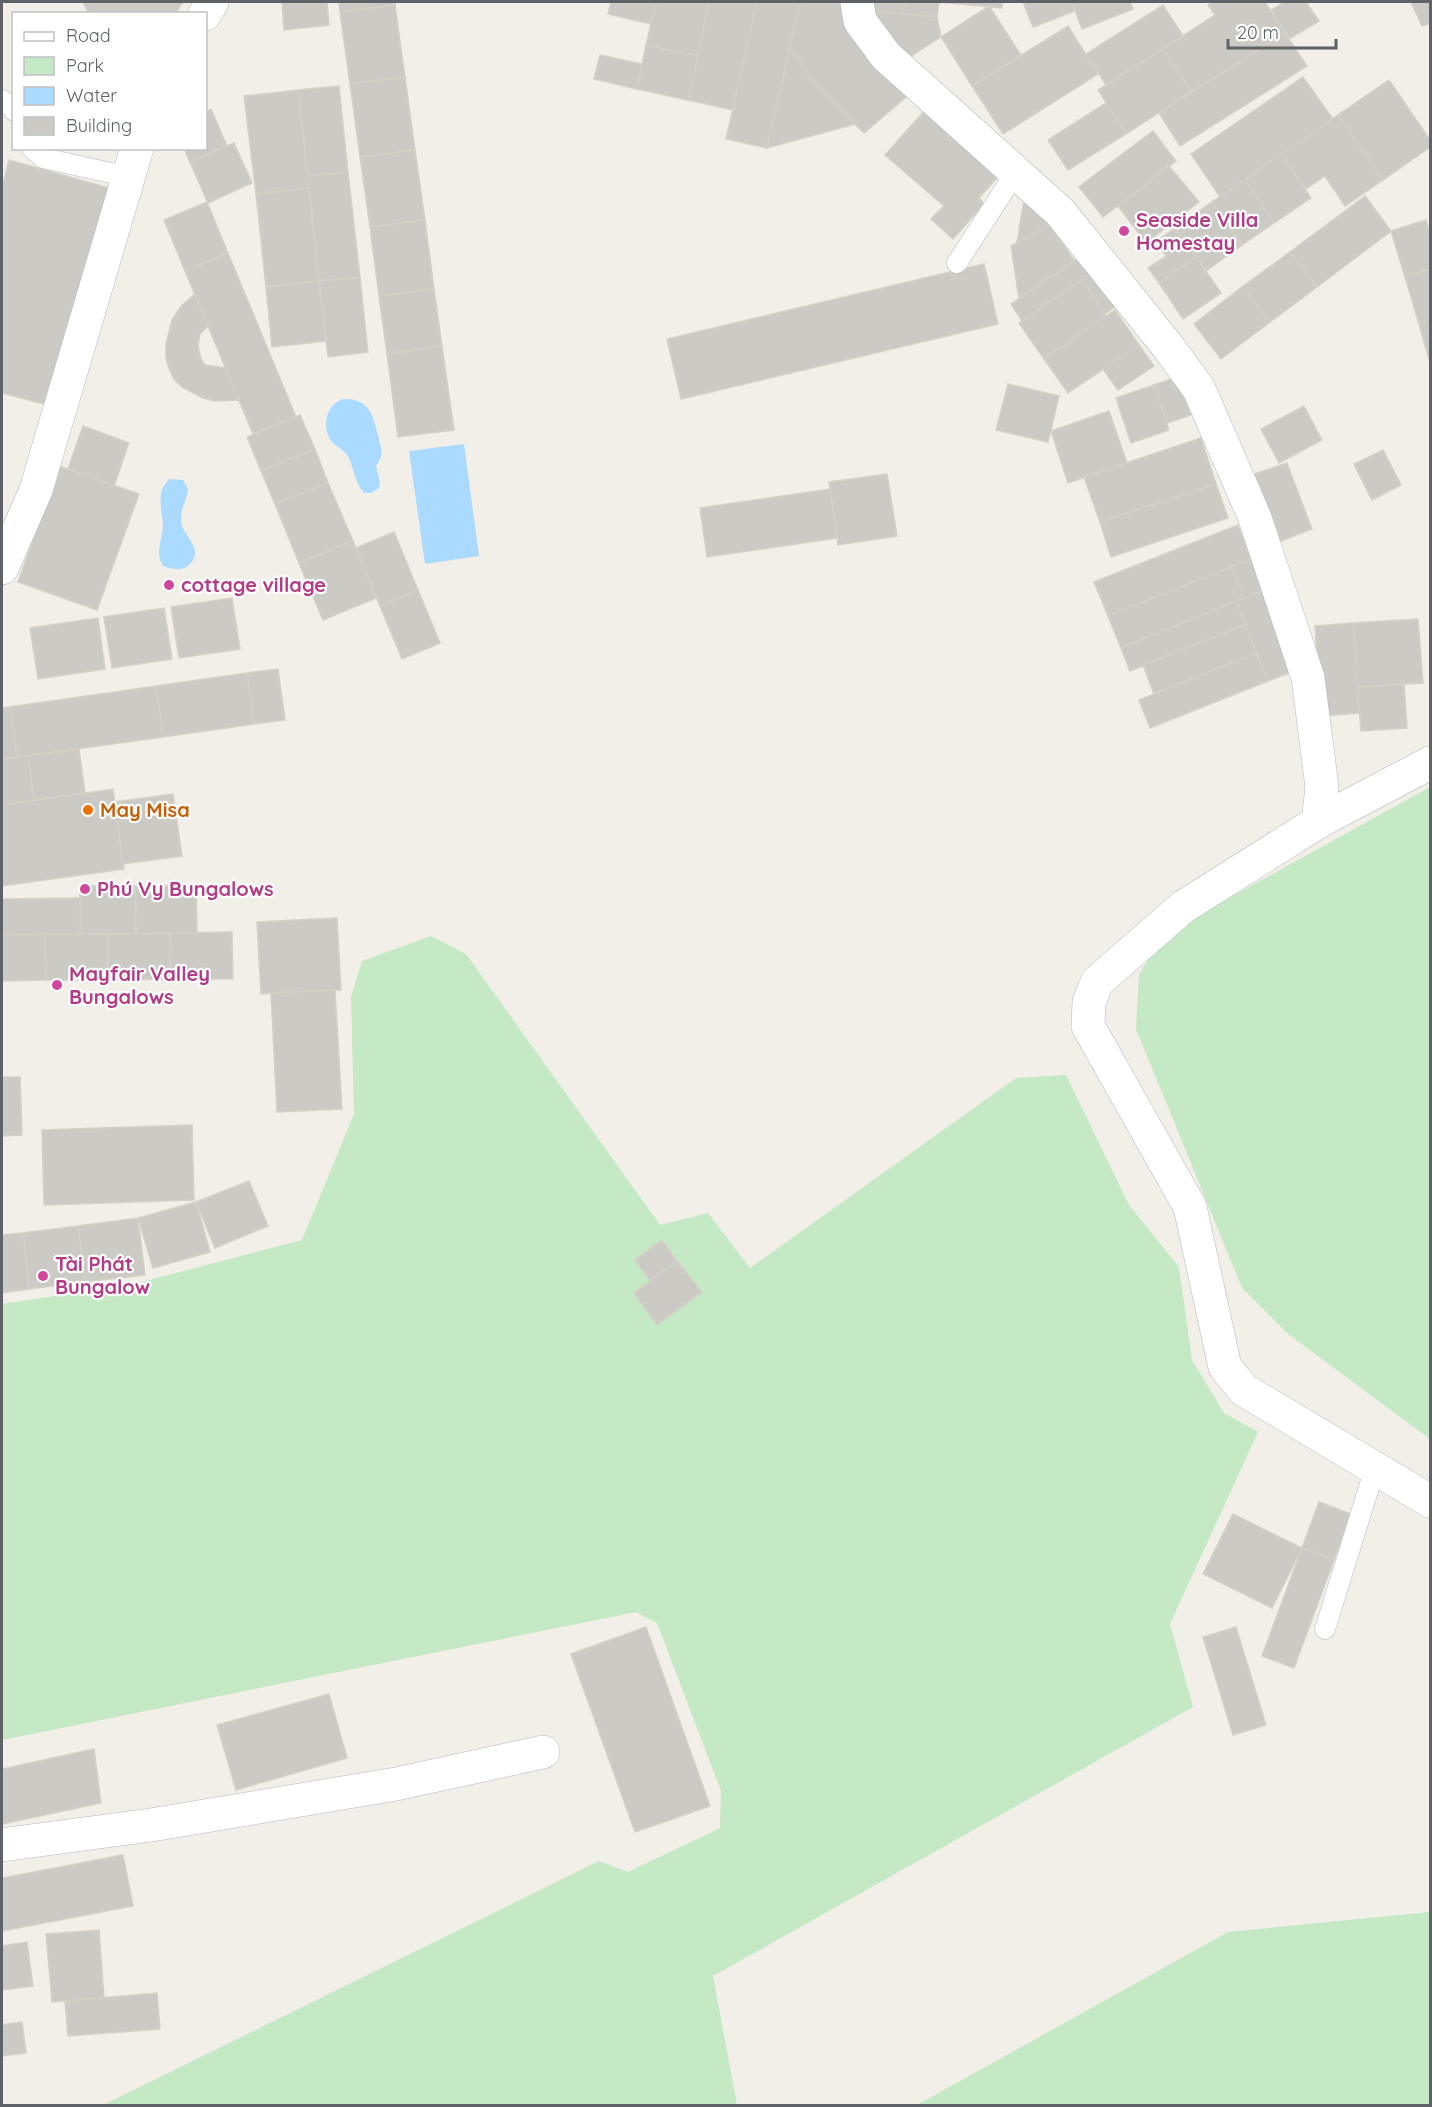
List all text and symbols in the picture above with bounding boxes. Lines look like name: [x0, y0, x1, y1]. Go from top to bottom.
legend: [12, 12, 207, 150]
scale bar: [1228, 12, 1336, 50]
text: 20 m: [1237, 21, 1279, 44]
text: Road: [66, 24, 111, 47]
text: Park: [66, 54, 104, 77]
text: Water: [66, 84, 117, 107]
text: Building: [66, 114, 132, 137]
place label: Seaside Villa Homestay: [1136, 207, 1258, 255]
marker: Seaside Villa Homestay: [1117, 224, 1131, 238]
place label: cottage village: [181, 572, 326, 597]
marker: cottage village: [162, 578, 176, 592]
place label: May Misa: [100, 797, 190, 822]
marker: May Misa: [81, 803, 95, 817]
place label: Phú Vy Bungalows: [97, 876, 274, 901]
marker: Phú Vy Bungalows: [78, 882, 92, 896]
place label: Mayfair Valley Bungalows: [69, 961, 210, 1009]
marker: Mayfair Valley Bungalows: [50, 978, 64, 992]
place label: Tài Phát Bungalow: [55, 1251, 150, 1299]
marker: Tài Phát Bungalow: [36, 1269, 50, 1283]

